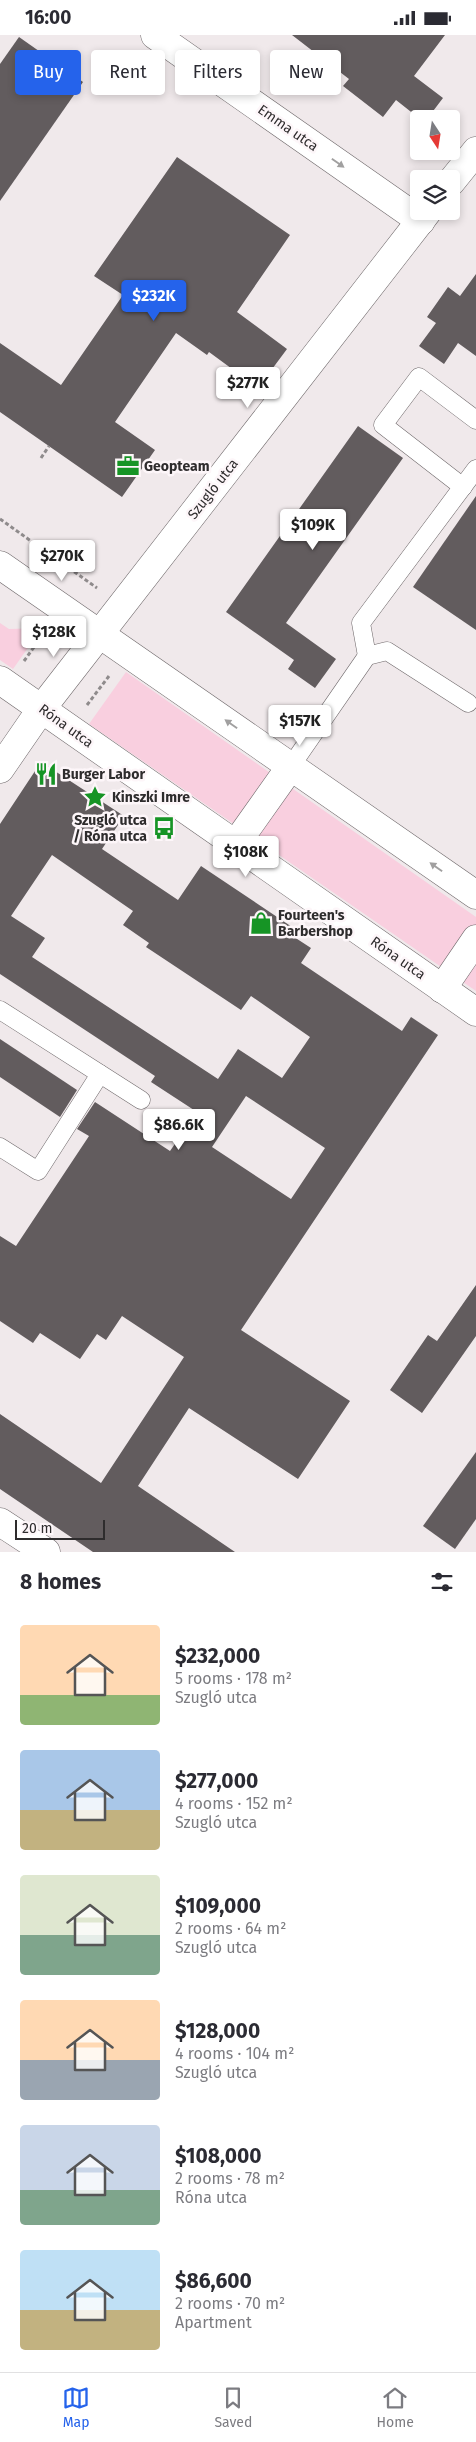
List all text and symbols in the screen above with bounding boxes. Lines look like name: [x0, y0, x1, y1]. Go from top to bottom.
text: 16:00: [25, 6, 71, 29]
chip: Buy: [15, 50, 81, 95]
chip: Rent: [91, 50, 165, 95]
chip: Filters: [175, 50, 260, 95]
chip: New: [270, 50, 341, 95]
street label: Emma utca: [255, 101, 321, 155]
north arrow: [410, 110, 460, 160]
map controls: [410, 110, 460, 220]
one-way arrow: [331, 158, 345, 168]
button: layers: [410, 170, 460, 220]
pin: $232K: [119, 279, 189, 322]
text: $232K: [132, 286, 176, 305]
pin: $277K: [213, 367, 283, 409]
text: $277K: [227, 373, 269, 392]
office icon: Geopteam: [115, 453, 141, 479]
street label: Szugló utca: [184, 455, 242, 523]
place label: Geopteam: [144, 458, 210, 475]
pin: $109K: [278, 509, 348, 551]
text: $109K: [291, 515, 335, 534]
pin: $270K: [27, 539, 97, 582]
text: $270K: [40, 546, 84, 565]
pin: $128K: [19, 615, 89, 658]
text: $128K: [32, 622, 76, 641]
street label: Róna utca: [35, 701, 97, 751]
pin: $157K: [265, 705, 335, 747]
text: $157K: [279, 711, 321, 730]
one-way arrow: [224, 719, 238, 729]
restaurant icon: Burger Labor: [33, 761, 59, 787]
place label: Burger Labor: [62, 766, 145, 783]
place icon: Kinszki Imre: [82, 784, 108, 810]
place label: Kinszki Imre: [112, 789, 190, 806]
place label: Szugló utca / Róna utca: [73, 812, 147, 845]
bus stop icon: Szugló utca / Róna utca: [151, 815, 177, 841]
pin: $108K: [211, 835, 281, 878]
text: $108K: [224, 842, 268, 861]
one-way arrow: [429, 862, 443, 872]
place label: Fourteen's Barbershop: [278, 907, 353, 940]
shop icon: Fourteen's Barbershop: [248, 910, 274, 936]
street label: Róna utca: [367, 933, 429, 983]
pin: $86.6K: [138, 1109, 220, 1151]
text: $86.6K: [154, 1115, 204, 1134]
scale bar: [15, 1517, 105, 1540]
text: 20 m: [22, 1520, 52, 1537]
icon: filters: [428, 1568, 456, 1596]
text: 8 homes: [20, 1569, 101, 1595]
text: $232,000: [175, 1643, 260, 1669]
icon: home: [60, 1645, 120, 1705]
text: 5 rooms · 178 m²: [175, 1669, 292, 1688]
text: Szugló utca: [175, 1688, 257, 1707]
text: $277,000: [175, 1768, 258, 1794]
icon: home: [60, 1770, 120, 1830]
text: 4 rooms · 152 m²: [175, 1794, 293, 1813]
text: Szugló utca: [175, 1813, 257, 1832]
text: $109,000: [175, 1893, 261, 1919]
icon: home: [60, 1895, 120, 1955]
text: 2 rooms · 64 m²: [175, 1919, 286, 1938]
text: Szugló utca: [175, 1938, 257, 1957]
text: $128,000: [175, 2018, 260, 2044]
icon: home: [60, 2020, 120, 2080]
text: 4 rooms · 104 m²: [175, 2044, 294, 2063]
text: Szugló utca: [175, 2063, 257, 2082]
text: $108,000: [175, 2143, 262, 2169]
icon: home: [60, 2145, 120, 2205]
text: 2 rooms · 78 m²: [175, 2169, 285, 2188]
text: Róna utca: [175, 2188, 247, 2207]
text: $86,600: [175, 2268, 252, 2294]
icon: home: [60, 2270, 120, 2330]
text: 2 rooms · 70 m²: [175, 2294, 285, 2313]
text: Apartment: [175, 2313, 252, 2332]
tab: Map: [62, 2384, 90, 2431]
tab: Saved: [214, 2384, 252, 2431]
tab: Home: [377, 2384, 414, 2431]

